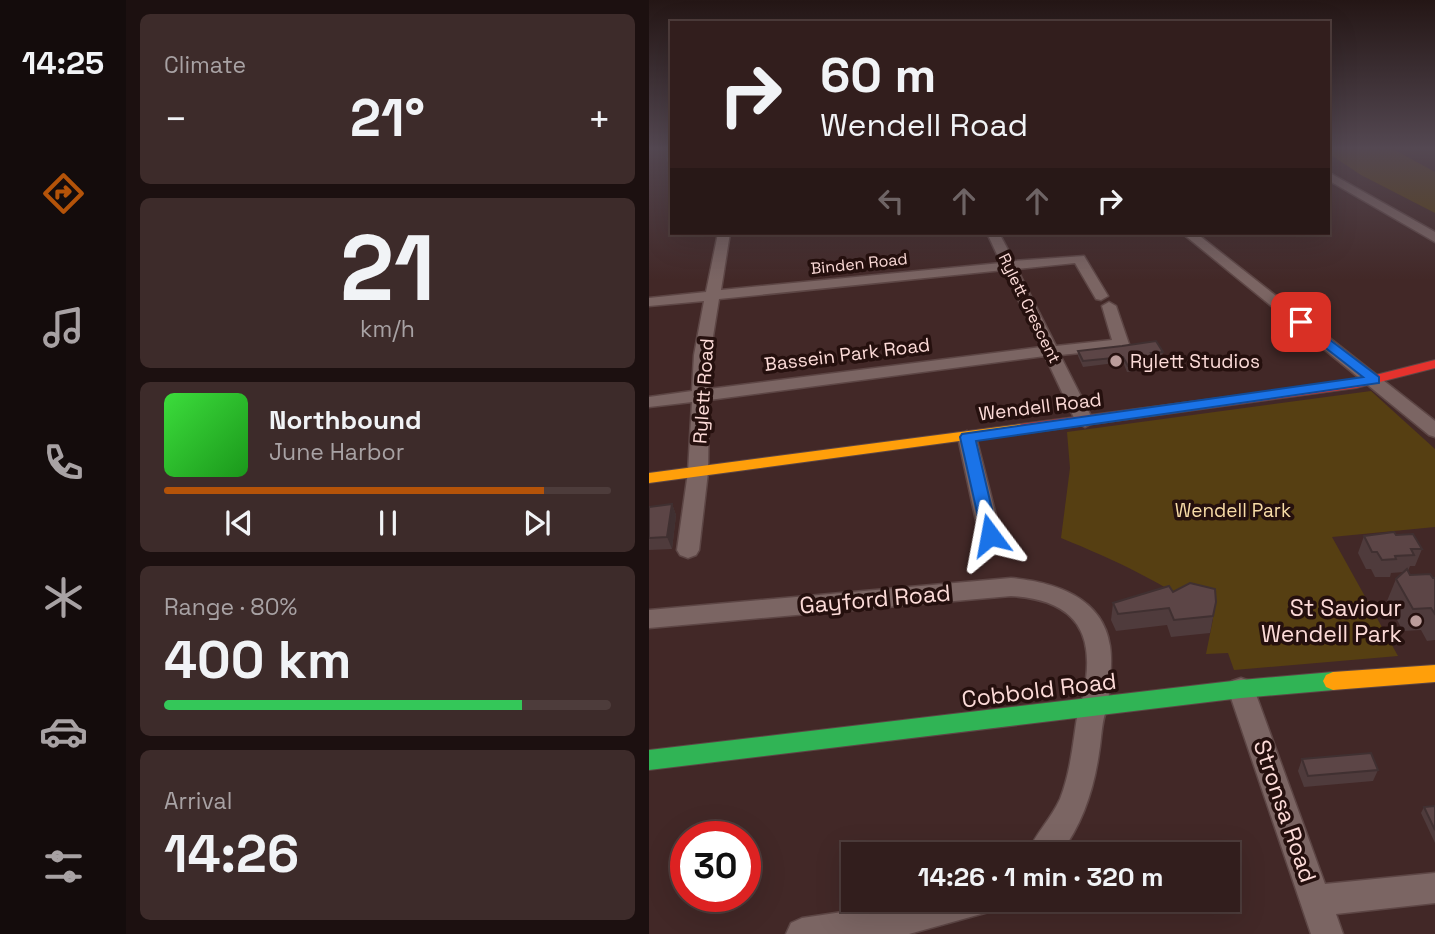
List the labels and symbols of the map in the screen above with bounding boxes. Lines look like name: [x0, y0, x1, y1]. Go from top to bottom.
street label: Binden Road: [810, 248, 909, 279]
street label: Rylett Crescent: [994, 250, 1065, 367]
pin: [1271, 292, 1331, 352]
street label: Bassein Park Road: [763, 332, 931, 377]
street label: Rylett Road: [687, 337, 720, 445]
place label: Rylett Studios: [1130, 349, 1260, 374]
marker: Rylett Studios: [1108, 353, 1124, 369]
street label: Wendell Road: [977, 387, 1103, 426]
position arrow: [953, 498, 1027, 572]
park label: Wendell Park: [1175, 498, 1291, 523]
street label: Gayford Road: [798, 577, 952, 621]
place label: St Saviour Wendell Park: [1261, 593, 1402, 649]
marker: St Saviour Wendell Park: [1408, 613, 1424, 629]
street label: Cobbold Road: [960, 666, 1118, 714]
street label: Stronsa Road: [1247, 736, 1323, 886]
speed limit sign: 30: [670, 821, 761, 912]

